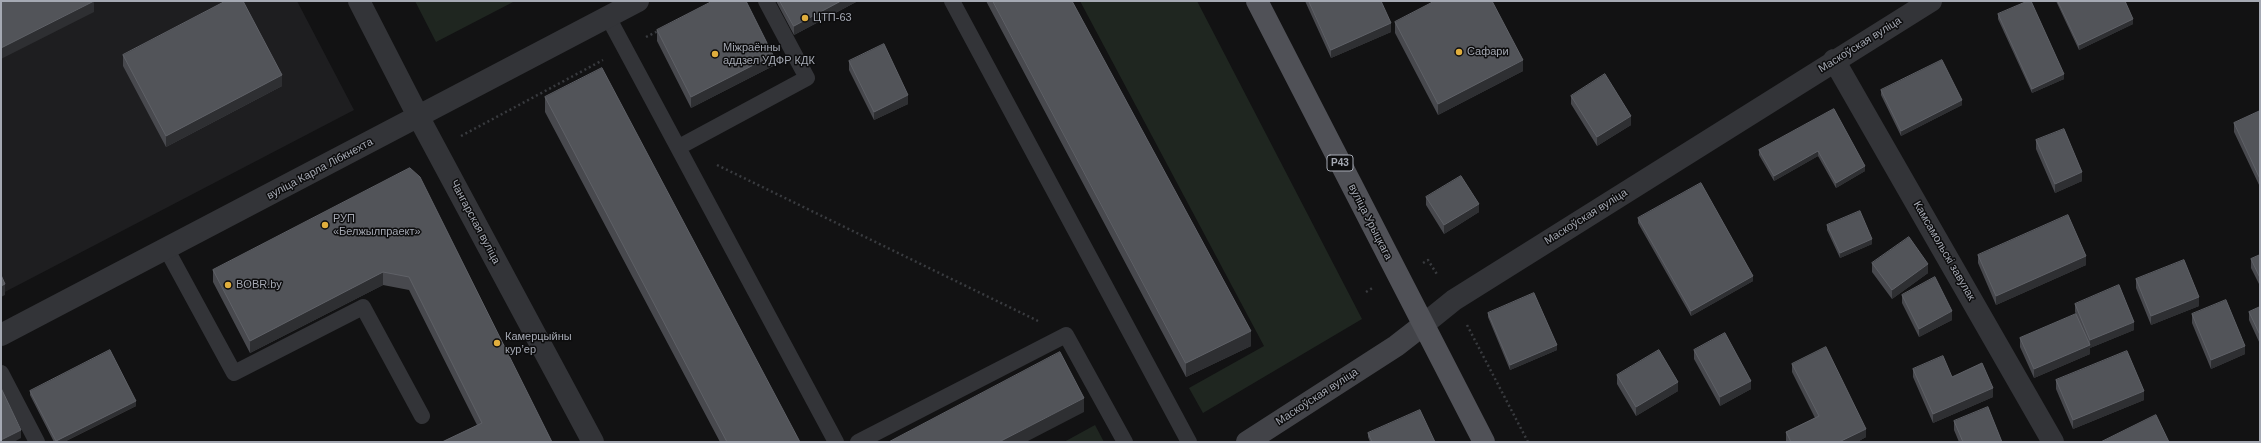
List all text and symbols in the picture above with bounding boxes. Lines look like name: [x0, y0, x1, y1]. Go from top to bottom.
place label: ЦТП-63: [813, 11, 852, 25]
marker: ЦТП-63: [800, 13, 810, 23]
street label: Маскоўская вуліца: [1816, 14, 1904, 76]
place label: Міжраённы аддзел УДФР КДК: [723, 41, 815, 67]
place label: Сафари: [1467, 45, 1509, 59]
marker: Сафари: [1454, 47, 1464, 57]
marker: Міжраённы аддзел УДФР КДК: [710, 49, 720, 59]
street label: вуліца Карла Лібкнехта: [265, 135, 375, 203]
road number: Р43: [1327, 155, 1353, 171]
street label: Чангарская вуліца: [447, 178, 503, 266]
street label: вуліца Урыцкага: [1345, 182, 1395, 262]
street label: Маскоўская вуліца: [1542, 186, 1630, 248]
street label: Камсамольскі завулак: [1910, 199, 1978, 303]
place label: РУП «Белжылпраект»: [333, 212, 421, 238]
marker: РУП «Белжылпраект»: [320, 220, 330, 230]
place label: BOBR.by: [236, 278, 282, 292]
marker: BOBR.by: [223, 280, 233, 290]
place label: Камерцыйны курʼер: [505, 330, 572, 356]
marker: Камерцыйны курʼер: [492, 338, 502, 348]
street label: Маскоўская вуліца: [1273, 366, 1361, 428]

